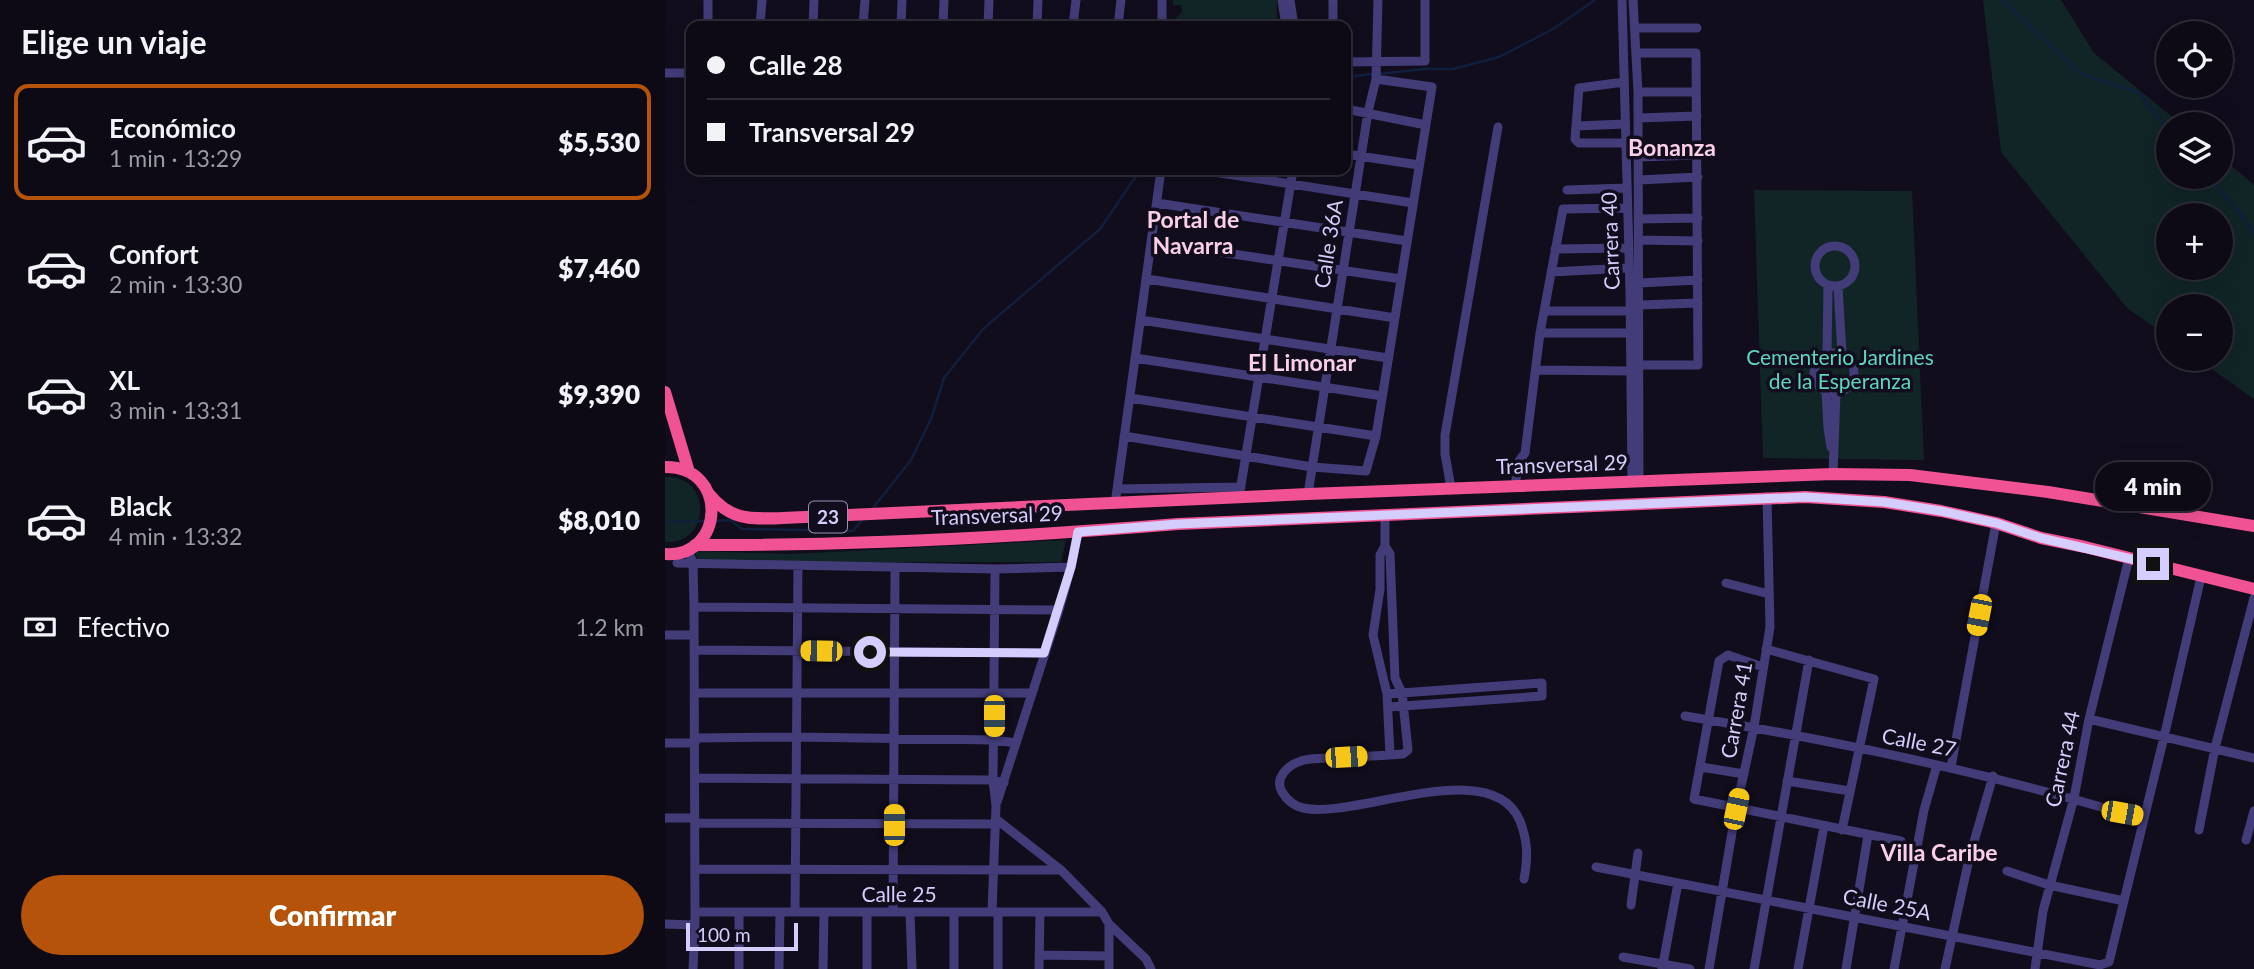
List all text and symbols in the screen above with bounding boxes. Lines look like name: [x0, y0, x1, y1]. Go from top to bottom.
map controls: [2156, 21, 2233, 371]
button: locate: [2156, 21, 2233, 98]
text: Elige un viaje: [21, 22, 206, 61]
text: Calle 28: [749, 49, 843, 81]
icon: car: [25, 111, 88, 174]
text: Económico: [109, 112, 236, 144]
button: layers: [2156, 112, 2233, 189]
text: Transversal 29: [749, 116, 915, 148]
text: $5,530: [558, 126, 640, 158]
district label: Bonanza: [1628, 133, 1716, 161]
text: 1 min · 13:29: [109, 144, 242, 172]
street label: Carrera 40: [1595, 192, 1624, 290]
street label: Calle 36A: [1308, 197, 1347, 290]
button: +: [2156, 203, 2233, 280]
district label: Portal de Navarra: [1147, 205, 1239, 259]
icon: car: [25, 237, 88, 300]
text: Confort: [109, 238, 199, 270]
text: $7,460: [558, 252, 640, 284]
text: 2 min · 13:30: [109, 270, 242, 298]
button: −: [2156, 294, 2233, 371]
park label: Cementerio Jardines de la Esperanza: [1746, 344, 1934, 393]
district label: El Limonar: [1248, 348, 1356, 376]
icon: car: [25, 363, 88, 426]
text: XL: [109, 364, 140, 396]
text: $9,390: [558, 378, 640, 410]
text: 3 min · 13:31: [109, 396, 242, 424]
street label: Transversal 29: [1496, 449, 1628, 478]
callout: 4 min: [2095, 462, 2211, 512]
text: 4 min: [2124, 472, 2182, 500]
icon: car: [25, 489, 88, 552]
text: Black: [109, 490, 172, 522]
street label: Transversal 29: [931, 500, 1063, 529]
road number: 23: [809, 502, 847, 532]
text: $8,010: [558, 504, 640, 536]
text: 4 min · 13:32: [109, 522, 242, 550]
route end: [2137, 548, 2169, 580]
car: [1965, 592, 1994, 638]
icon: cash: [21, 608, 59, 646]
text: Efectivo: [77, 611, 170, 643]
text: 1.2 km: [575, 613, 644, 641]
route start: [854, 636, 886, 668]
car: [800, 640, 843, 662]
street label: Carrera 41: [1715, 659, 1756, 760]
car: [984, 695, 1005, 737]
street label: Carrera 44: [2039, 708, 2084, 809]
street label: Calle 27: [1880, 722, 1959, 761]
car: [1325, 745, 1368, 769]
car: [1722, 786, 1751, 832]
car: [2100, 799, 2145, 827]
car: [884, 804, 905, 846]
district label: Villa Caribe: [1879, 838, 1998, 866]
button: Confirmar: [21, 875, 644, 955]
street label: Calle 25: [861, 881, 937, 906]
street label: Calle 25A: [1841, 883, 1934, 924]
scale bar: [686, 920, 798, 952]
text: 100 m: [697, 923, 751, 946]

